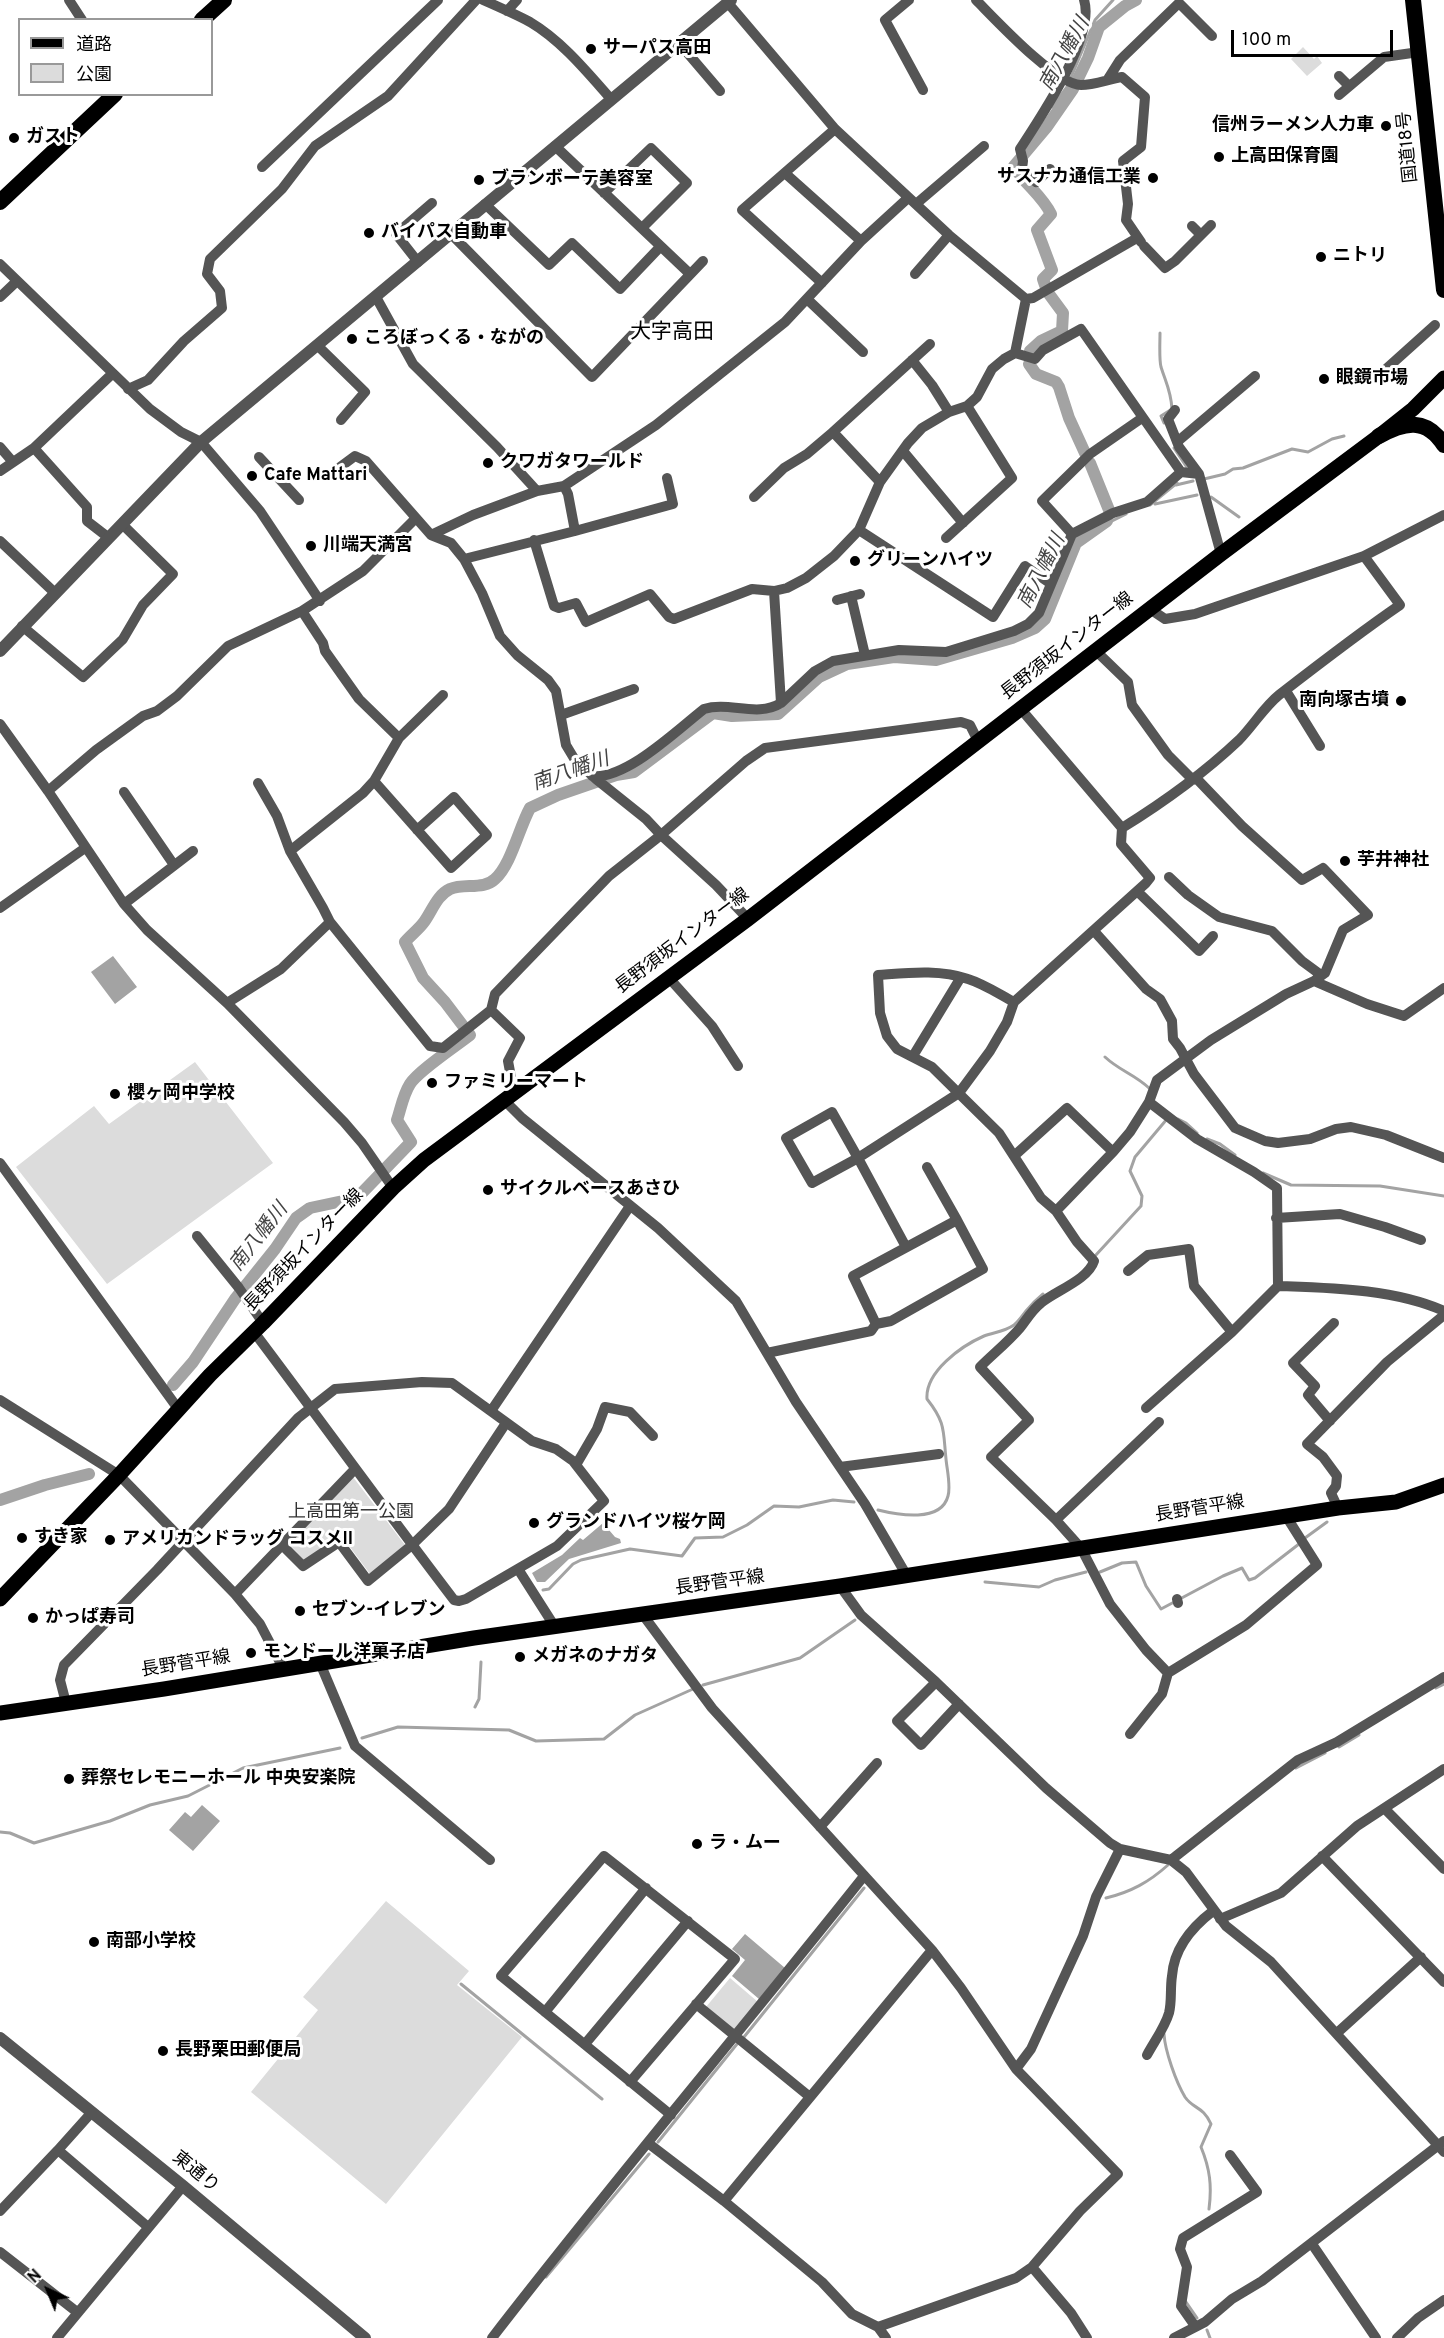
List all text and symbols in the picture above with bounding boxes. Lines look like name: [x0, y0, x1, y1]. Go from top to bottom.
water label: 南八幡川: [1036, 14, 1096, 96]
legend: [18, 18, 213, 96]
scale bar: [1234, 18, 1396, 56]
text: 100 m: [1242, 29, 1291, 52]
text: 道路: [76, 34, 112, 57]
place label: サーパス高田: [603, 38, 711, 60]
marker: サーパス高田: [584, 42, 598, 56]
text: 公園: [76, 64, 112, 87]
street label: 国道18号: [1395, 110, 1423, 184]
place label: 信州ラーメン人力車: [1212, 115, 1374, 137]
marker: 信州ラーメン人力車: [1379, 119, 1393, 133]
place label: ガスト: [26, 127, 80, 149]
marker: ガスト: [7, 131, 21, 145]
place label: 上高田保育園: [1231, 146, 1339, 168]
marker: 上高田保育園: [1212, 150, 1226, 164]
place label: サスナカ通信工業: [997, 167, 1141, 189]
place label: ブランボーテ美容室: [491, 169, 653, 191]
marker: サスナカ通信工業: [1146, 171, 1160, 185]
marker: ブランボーテ美容室: [472, 173, 486, 187]
place label: バイパス自動車: [381, 222, 507, 244]
marker: バイパス自動車: [362, 226, 376, 240]
place label: ニトリ: [1333, 246, 1387, 268]
marker: ニトリ: [1314, 250, 1328, 264]
district label: 大字高田: [630, 321, 714, 347]
place label: ころぼっくる・ながの: [364, 328, 544, 350]
marker: ころぼっくる・ながの: [345, 332, 359, 346]
place label: 眼鏡市場: [1336, 368, 1408, 390]
marker: 眼鏡市場: [1317, 372, 1331, 386]
place label: クワガタワールド: [500, 452, 644, 474]
marker: クワガタワールド: [481, 456, 495, 470]
place label: Cafe Mattari: [264, 465, 367, 487]
marker: Cafe Mattari: [245, 469, 259, 483]
water label: 南八幡川: [1014, 531, 1072, 613]
place label: 川端天満宮: [323, 535, 413, 557]
marker: 川端天満宮: [304, 539, 318, 553]
place label: グリーンハイツ: [867, 550, 993, 572]
marker: グリーンハイツ: [848, 554, 862, 568]
street label: 長野須坂インター線: [998, 589, 1138, 705]
place label: 南向塚古墳: [1299, 690, 1389, 712]
marker: 南向塚古墳: [1394, 694, 1408, 708]
water label: 南八幡川: [529, 749, 613, 797]
place label: 芋井神社: [1357, 850, 1429, 872]
marker: 芋井神社: [1338, 854, 1352, 868]
street label: 長野須坂インター線: [612, 885, 754, 999]
place label: ファミリーマート: [444, 1072, 588, 1094]
marker: ファミリーマート: [425, 1076, 439, 1090]
place label: 櫻ヶ岡中学校: [127, 1083, 235, 1105]
marker: 櫻ヶ岡中学校: [108, 1087, 122, 1101]
place label: サイクルベースあさひ: [500, 1179, 680, 1201]
marker: サイクルベースあさひ: [481, 1183, 495, 1197]
street label: 長野須坂インター線: [241, 1185, 369, 1317]
water label: 南八幡川: [226, 1199, 294, 1277]
street label: 長野菅平線: [1154, 1492, 1246, 1528]
park label: 上高田第一公園: [288, 1502, 414, 1524]
place label: グランドハイツ桜ケ岡: [546, 1512, 726, 1534]
marker: グランドハイツ桜ケ岡: [527, 1516, 541, 1530]
place label: すき家: [34, 1527, 88, 1549]
place label: アメリカンドラッグ コスメII: [122, 1529, 353, 1551]
marker: すき家: [15, 1531, 29, 1545]
marker: アメリカンドラッグ コスメII: [103, 1533, 117, 1547]
street label: 長野菅平線: [674, 1567, 766, 1601]
place label: セブン-イレブン: [312, 1600, 445, 1622]
marker: セブン-イレブン: [293, 1604, 307, 1618]
place label: かっぱ寿司: [45, 1607, 135, 1629]
marker: かっぱ寿司: [26, 1611, 40, 1625]
place label: モンドール洋菓子店: [263, 1642, 425, 1664]
marker: モンドール洋菓子店: [244, 1646, 258, 1660]
place label: メガネのナガタ: [532, 1646, 658, 1668]
street label: 長野菅平線: [140, 1647, 232, 1683]
marker: メガネのナガタ: [513, 1650, 527, 1664]
place label: 葬祭セレモニーホール 中央安楽院: [81, 1768, 355, 1790]
marker: 葬祭セレモニーホール 中央安楽院: [62, 1772, 76, 1786]
place label: ラ・ムー: [709, 1833, 781, 1855]
marker: ラ・ムー: [690, 1837, 704, 1851]
place label: 南部小学校: [106, 1931, 196, 1953]
marker: 南部小学校: [87, 1935, 101, 1949]
place label: 長野栗田郵便局: [175, 2040, 301, 2062]
marker: 長野栗田郵便局: [156, 2044, 170, 2058]
street label: 東通り: [167, 2148, 223, 2198]
north arrow: [18, 2260, 78, 2320]
text: N: [24, 2266, 47, 2288]

